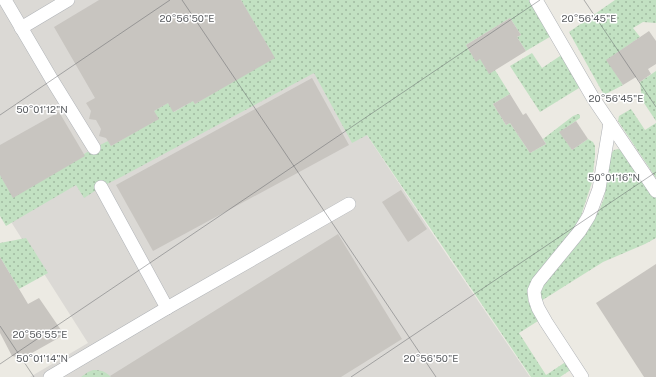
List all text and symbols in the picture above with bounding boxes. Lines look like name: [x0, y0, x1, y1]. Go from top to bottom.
text: 20°56'50"E: [160, 12, 214, 24]
text: 20°56'45"E: [562, 12, 616, 24]
text: 20°56'45"E: [589, 92, 643, 104]
text: 50°01'12"N: [16, 103, 68, 115]
text: 50°01'16"N: [588, 171, 640, 183]
text: 20°56'55"E: [12, 328, 68, 340]
text: 50°01'14"N: [16, 352, 68, 364]
text: 20°56'50"E: [404, 352, 458, 364]

